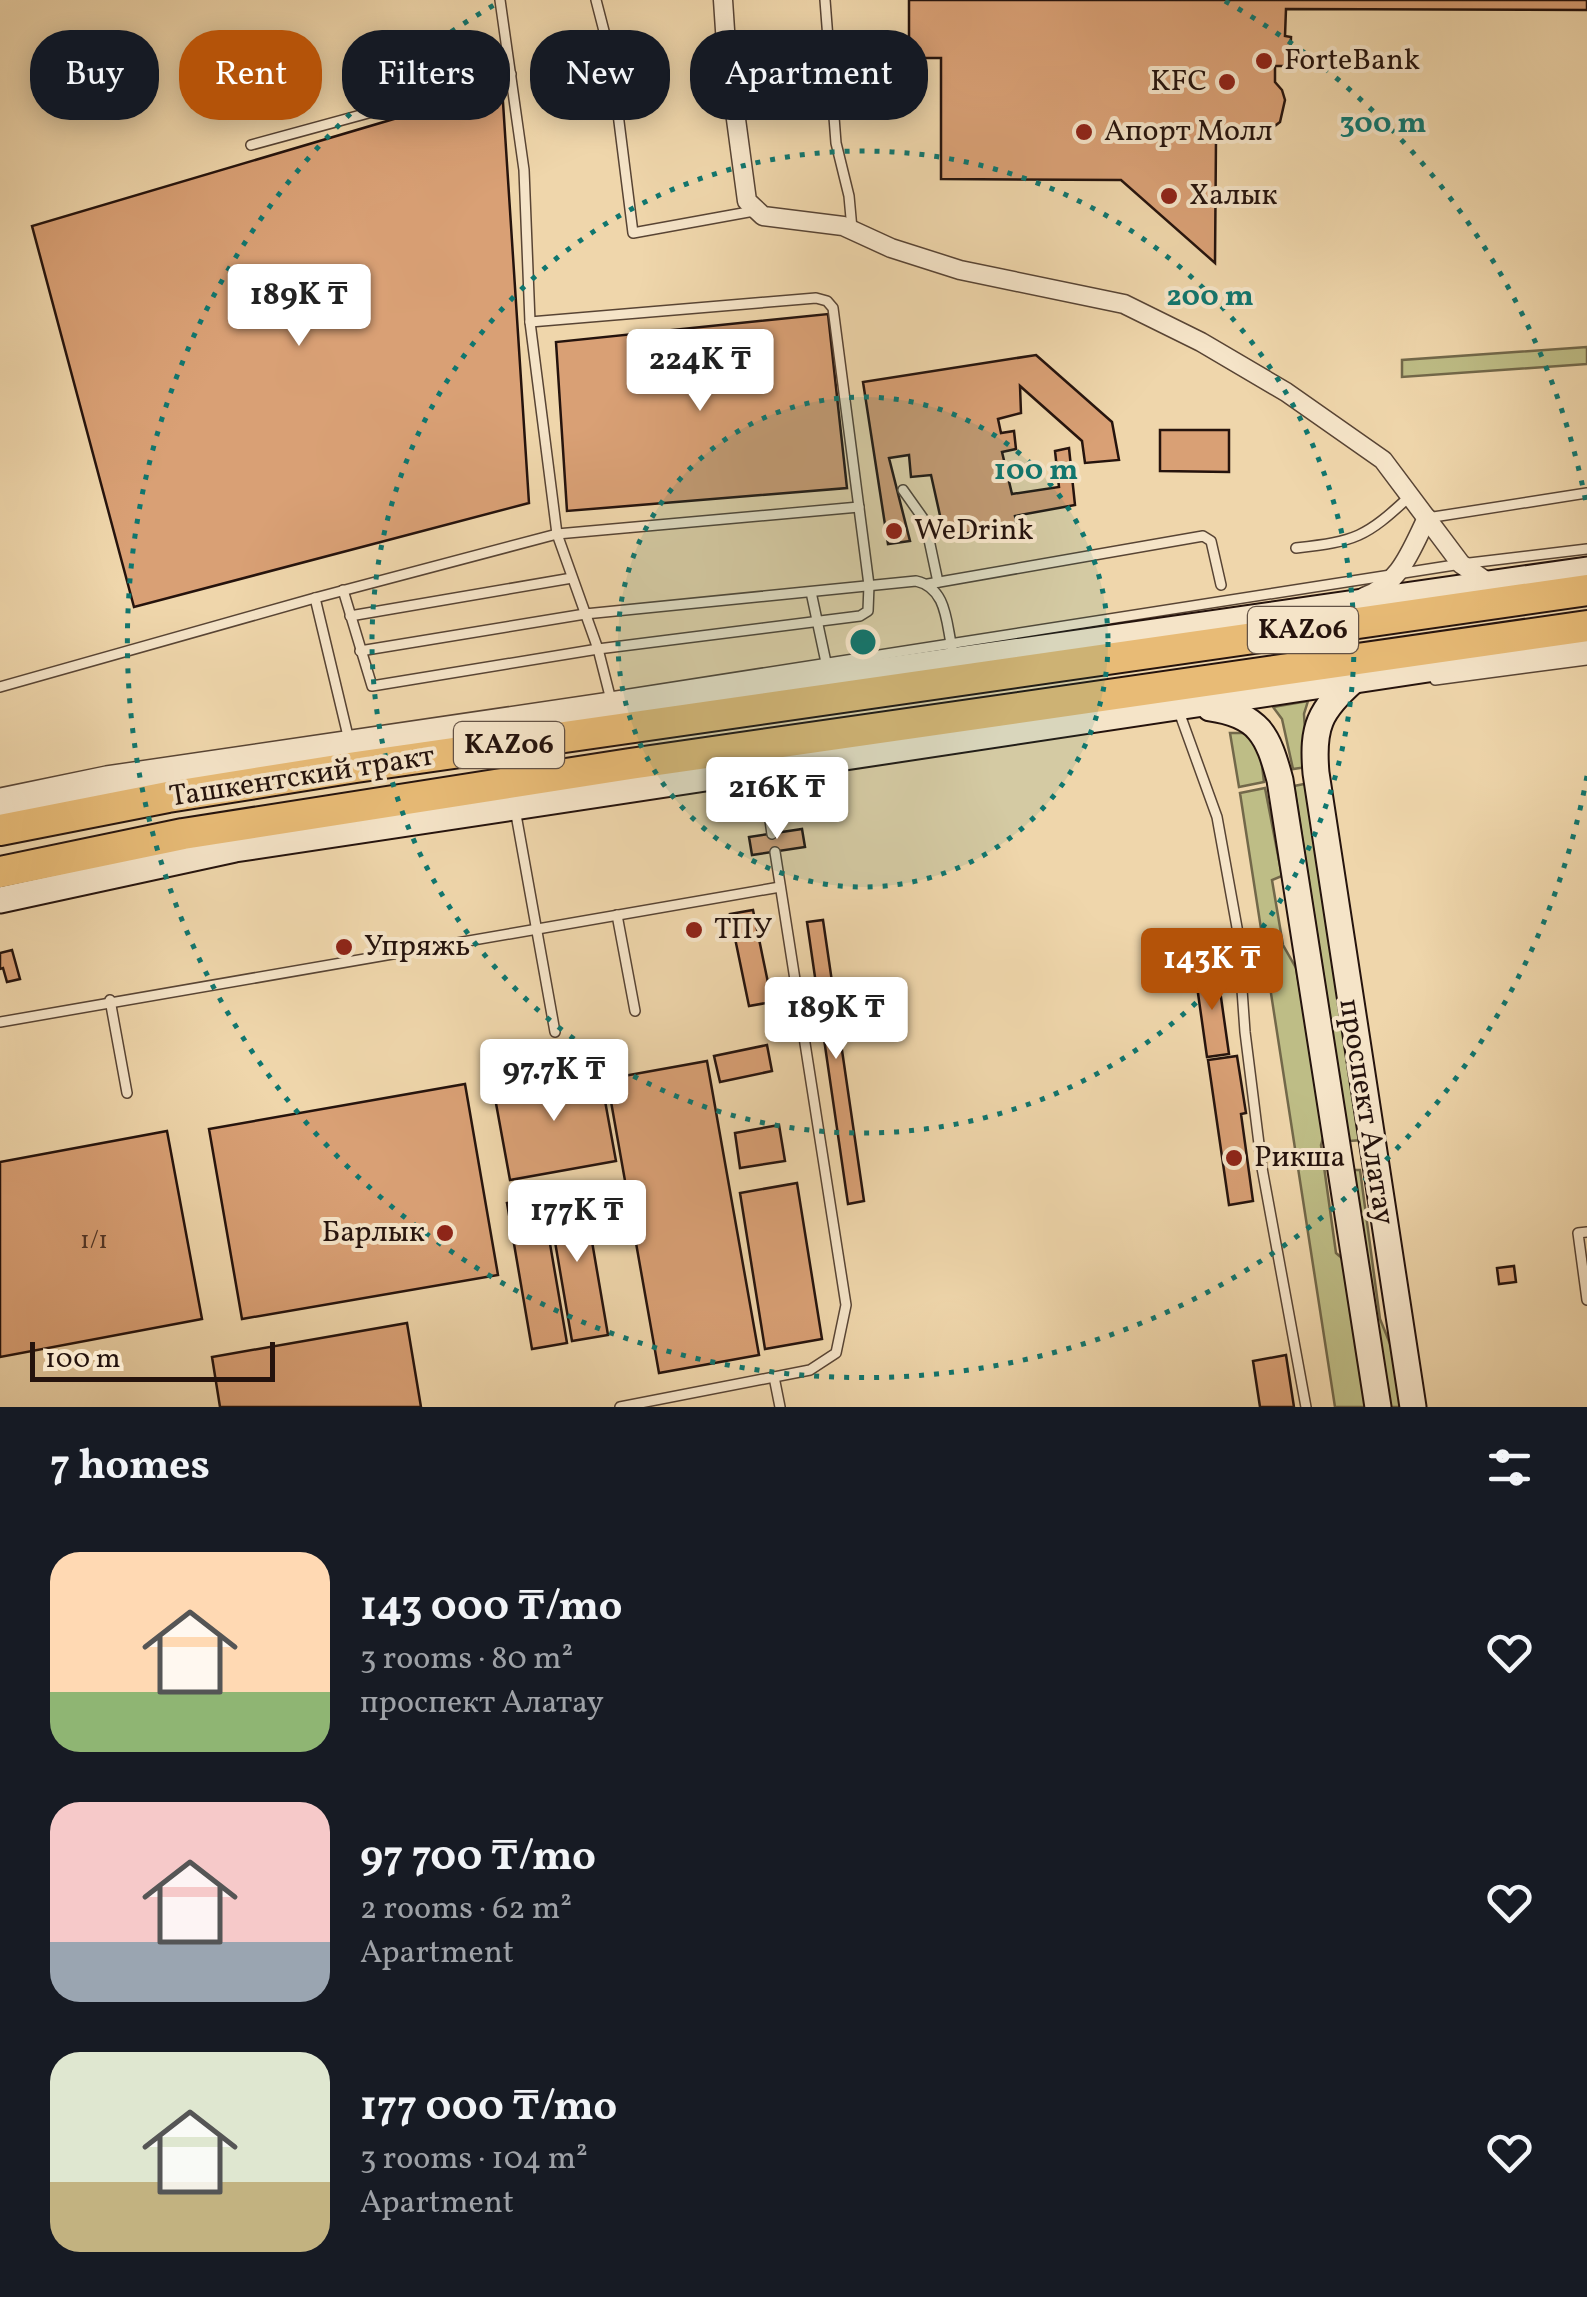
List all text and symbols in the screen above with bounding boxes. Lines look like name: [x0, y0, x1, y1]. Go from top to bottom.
chip: Buy: [30, 30, 159, 120]
chip: Rent: [179, 30, 322, 120]
chip: Filters: [342, 30, 510, 120]
chip: New: [530, 30, 670, 120]
chip: Apartment: [690, 30, 928, 120]
place label: ForteBank: [1284, 40, 1420, 82]
marker: ForteBank: [1253, 50, 1275, 72]
place label: KFC: [1150, 61, 1207, 103]
marker: KFC: [1216, 71, 1238, 93]
text: 300 m: [1339, 103, 1427, 145]
place label: Апорт Молл: [1104, 111, 1273, 153]
marker: Апорт Молл: [1073, 121, 1095, 143]
place label: Халык: [1189, 175, 1278, 217]
marker: Халык: [1158, 185, 1180, 207]
pin: 189K ₸: [218, 264, 380, 349]
text: 189K ₸: [250, 274, 348, 318]
text: 200 m: [1166, 276, 1254, 318]
pin: 224K ₸: [619, 329, 781, 414]
text: 224K ₸: [649, 339, 751, 383]
text: 100 m: [994, 450, 1078, 492]
place label: WeDrink: [914, 510, 1034, 552]
marker: WeDrink: [883, 520, 905, 542]
road number: KАZ06: [1248, 607, 1358, 653]
centre of rings: [845, 624, 881, 660]
road number: KАZ06: [454, 722, 564, 768]
street label: Ташкентский тракт: [166, 735, 438, 819]
pin: 216K ₸: [696, 757, 858, 842]
text: 216K ₸: [728, 767, 826, 811]
place label: ТПУ: [714, 909, 773, 951]
marker: ТПУ: [683, 919, 705, 941]
place label: Упряжь: [364, 926, 470, 968]
pin: 143K ₸: [1131, 928, 1293, 1013]
marker: Упряжь: [333, 936, 355, 958]
text: 143K ₸: [1163, 938, 1261, 982]
pin: 189K ₸: [755, 977, 917, 1062]
text: 189K ₸: [787, 987, 885, 1031]
street label: проспект Алатау: [1327, 996, 1405, 1228]
pin: 97.7K ₸: [462, 1039, 646, 1124]
text: 97.7K ₸: [502, 1049, 606, 1093]
place label: Рикша: [1254, 1137, 1346, 1179]
marker: Рикша: [1223, 1147, 1245, 1169]
pin: 177K ₸: [496, 1180, 658, 1265]
text: 177K ₸: [530, 1190, 624, 1234]
place label: Барлык: [322, 1212, 425, 1254]
marker: Барлык: [434, 1222, 456, 1244]
house number: 1/1: [80, 1224, 108, 1259]
scale bar: [30, 1337, 275, 1382]
text: 100 m: [45, 1340, 120, 1379]
text: 7 homes: [50, 1438, 210, 1497]
icon: filters: [1482, 1440, 1537, 1495]
text: 143 000 ₸/mo: [360, 1579, 623, 1638]
icon: home: [130, 1592, 250, 1712]
icon: heart: [1482, 1625, 1537, 1680]
text: 3 rooms · 80 m²: [360, 1638, 573, 1682]
text: проспект Алатау: [360, 1682, 604, 1726]
text: 97 700 ₸/mo: [360, 1829, 596, 1888]
icon: home: [130, 1842, 250, 1962]
icon: heart: [1482, 1875, 1537, 1930]
text: 2 rooms · 62 m²: [360, 1888, 572, 1932]
text: Apartment: [360, 1932, 514, 1976]
text: 177 000 ₸/mo: [360, 2079, 617, 2138]
icon: home: [130, 2092, 250, 2212]
icon: heart: [1482, 2125, 1537, 2180]
text: 3 rooms · 104 m²: [360, 2138, 588, 2182]
text: Apartment: [360, 2182, 514, 2226]

